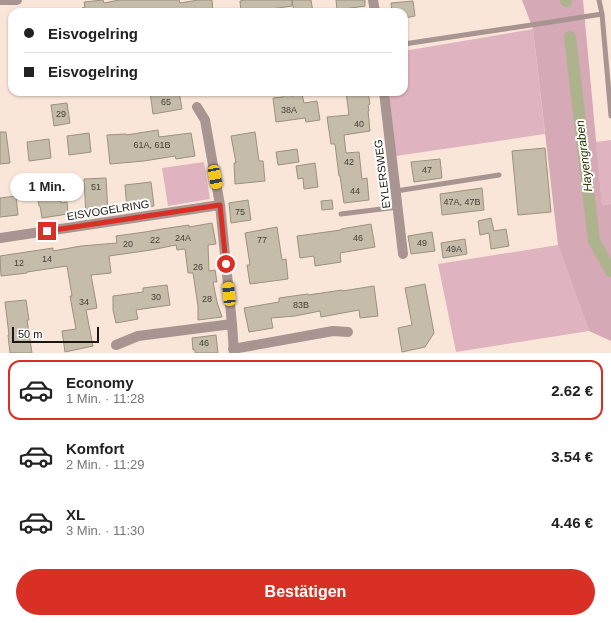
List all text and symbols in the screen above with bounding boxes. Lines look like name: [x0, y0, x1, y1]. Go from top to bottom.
text: Eisvogelring: [48, 25, 138, 42]
text: Eisvogelring: [48, 63, 138, 80]
house number: 65: [161, 97, 171, 107]
house number: 38A: [281, 105, 297, 115]
house number: 29: [56, 109, 66, 119]
house number: 40: [354, 119, 364, 129]
water label: Hayengraben: [573, 119, 595, 193]
street label: EYLERSWEG: [372, 139, 392, 209]
house number: 61A, 61B: [133, 140, 171, 150]
house number: 42: [344, 157, 354, 167]
car: [207, 164, 223, 190]
house number: 47: [422, 165, 432, 175]
callout: 1 Min.: [10, 173, 84, 201]
text: 1 Min.: [29, 179, 65, 194]
house number: 51: [91, 182, 101, 192]
house number: 44: [350, 186, 360, 196]
house number: 47A, 47B: [443, 197, 481, 207]
street label: EISVOGELRING: [66, 198, 150, 222]
house number: 75: [235, 207, 245, 217]
route end: [38, 222, 56, 240]
house number: 24A: [175, 233, 191, 243]
house number: 46: [353, 233, 363, 243]
house number: 22: [150, 235, 160, 245]
house number: 77: [257, 235, 267, 245]
house number: 49: [417, 238, 427, 248]
house number: 20: [123, 239, 133, 249]
house number: 49A: [446, 244, 462, 254]
house number: 14: [42, 254, 52, 264]
route start: [217, 255, 235, 273]
house number: 12: [14, 258, 24, 268]
house number: 26: [193, 262, 203, 272]
car: [222, 281, 236, 307]
house number: 30: [151, 292, 161, 302]
house number: 28: [202, 294, 212, 304]
house number: 34: [79, 297, 89, 307]
house number: 83B: [293, 300, 309, 310]
scale bar: [12, 325, 99, 344]
text: 50 m: [18, 328, 42, 340]
house number: 46: [199, 338, 209, 348]
icon: car: [18, 372, 54, 408]
text: Economy: [66, 374, 134, 391]
text: 2.62 €: [551, 382, 593, 399]
text: 1 Min. · 11:28: [66, 391, 145, 406]
icon: car: [18, 438, 54, 474]
text: Komfort: [66, 440, 124, 457]
text: 3.54 €: [551, 448, 593, 465]
text: 2 Min. · 11:29: [66, 457, 145, 472]
icon: car: [18, 504, 54, 540]
text: XL: [66, 506, 85, 523]
text: 4.46 €: [551, 514, 593, 531]
text: 3 Min. · 11:30: [66, 523, 145, 538]
button: Bestätigen: [16, 569, 595, 615]

